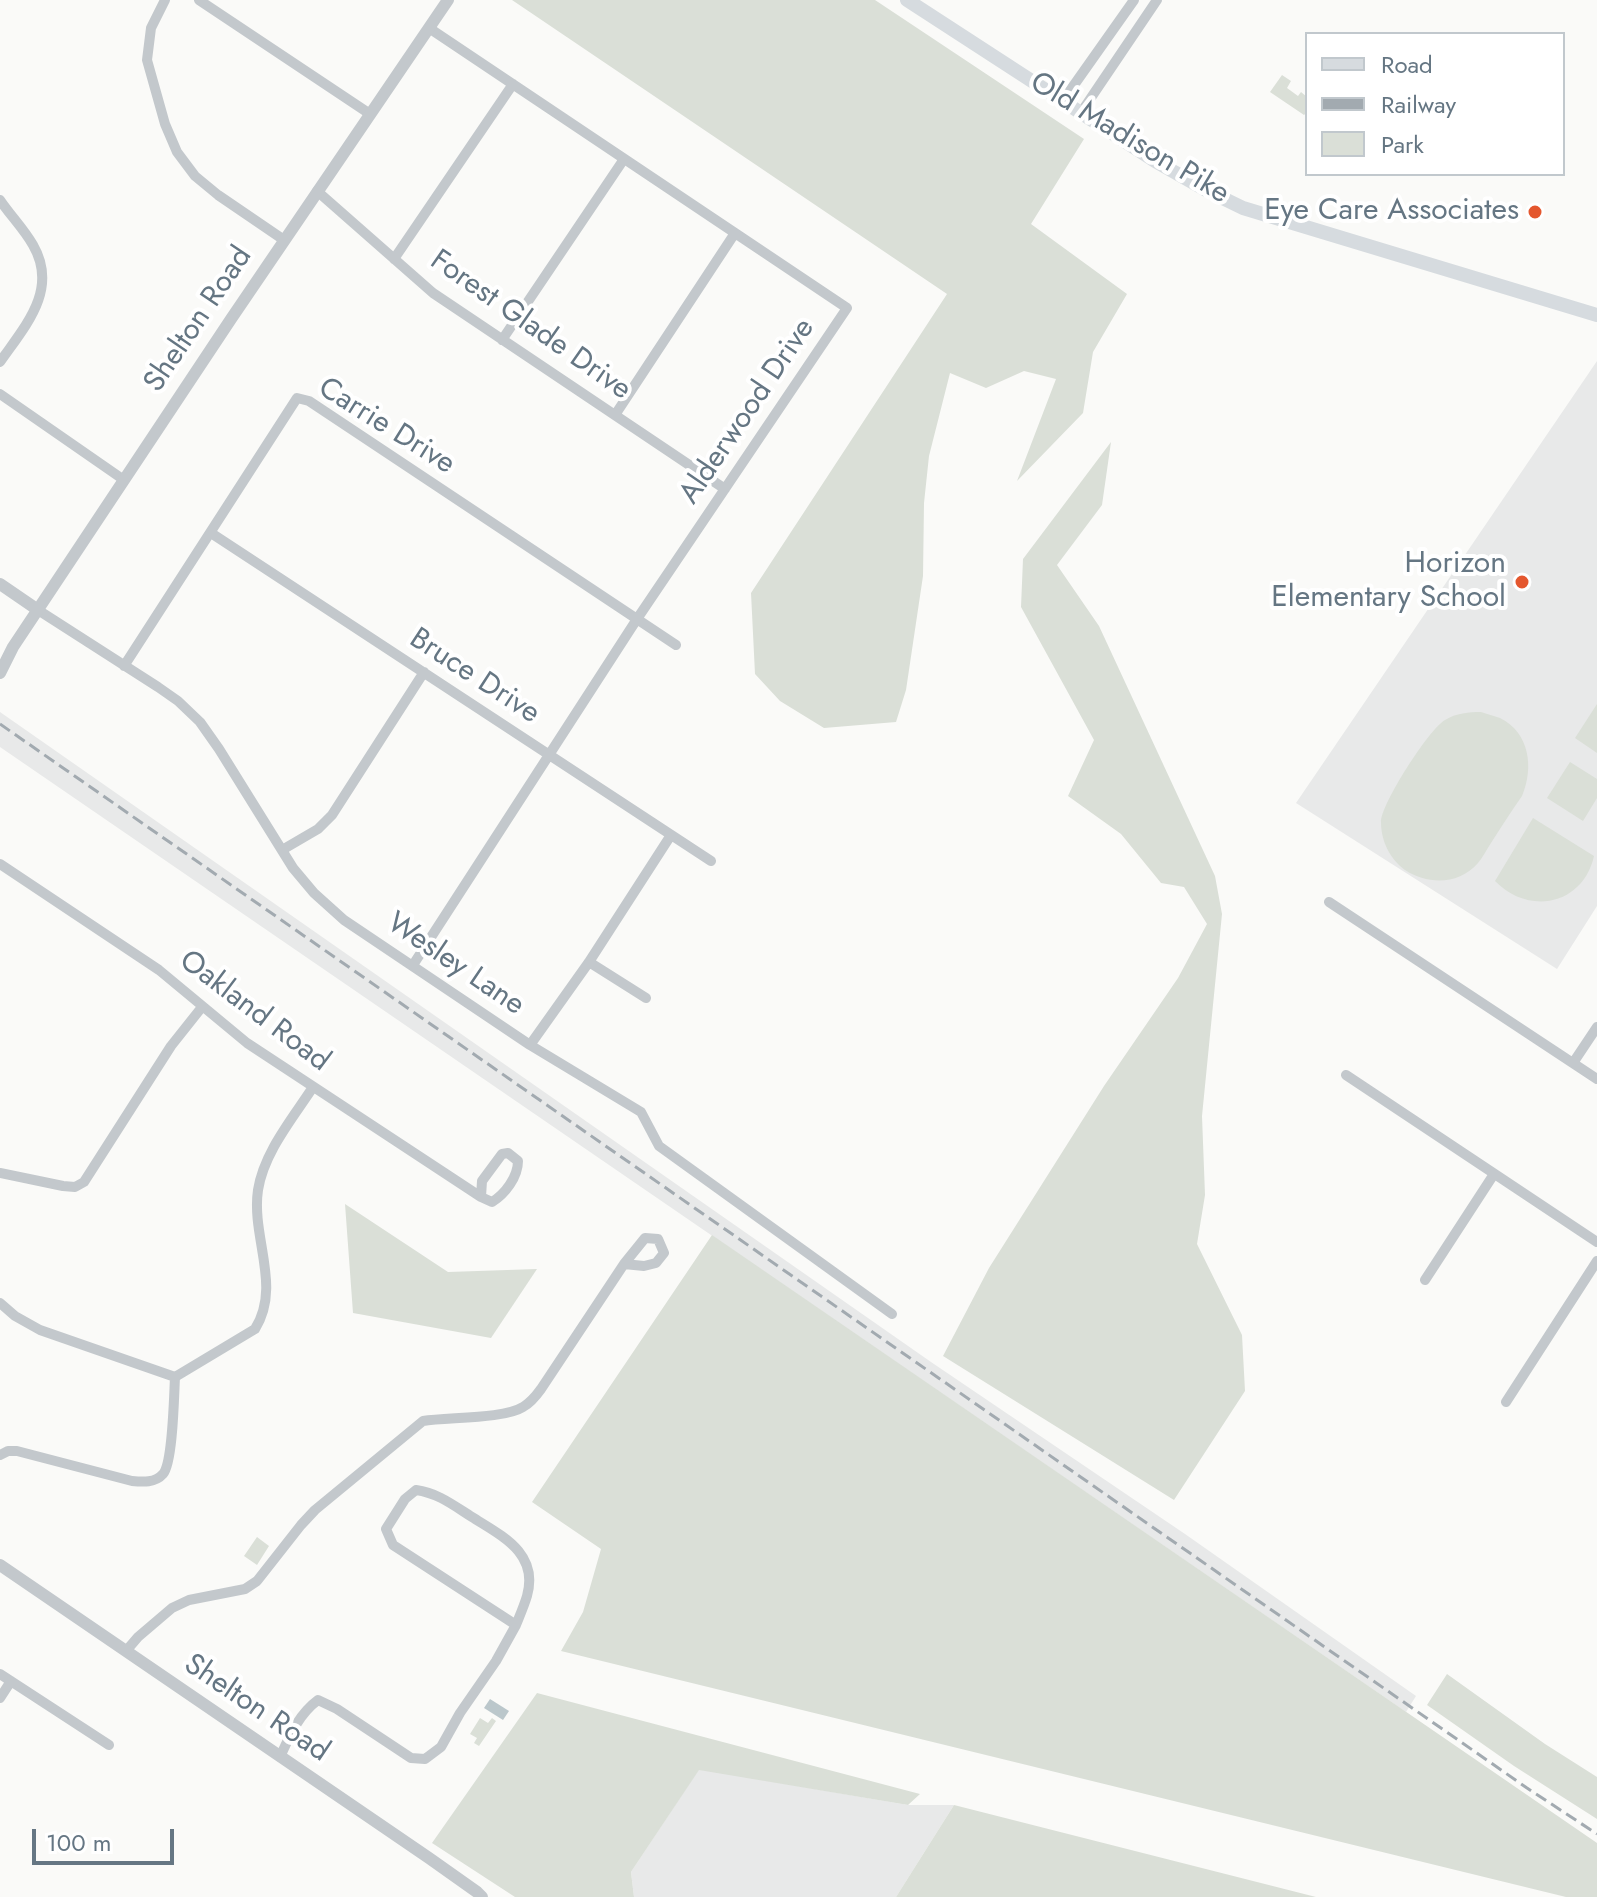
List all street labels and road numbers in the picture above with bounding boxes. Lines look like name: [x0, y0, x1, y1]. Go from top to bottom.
street label: Old Madison Pike: [1023, 65, 1235, 213]
street label: Shelton Road: [137, 240, 261, 400]
street label: Forest Glade Drive: [423, 243, 637, 409]
street label: Alderwood Drive: [673, 312, 823, 512]
street label: Carrie Drive: [311, 371, 461, 483]
street label: Bruce Drive: [402, 622, 546, 732]
street label: Wesley Lane: [379, 906, 531, 1024]
street label: Oakland Road: [172, 944, 336, 1080]
street label: Shelton Road: [176, 1647, 336, 1771]

